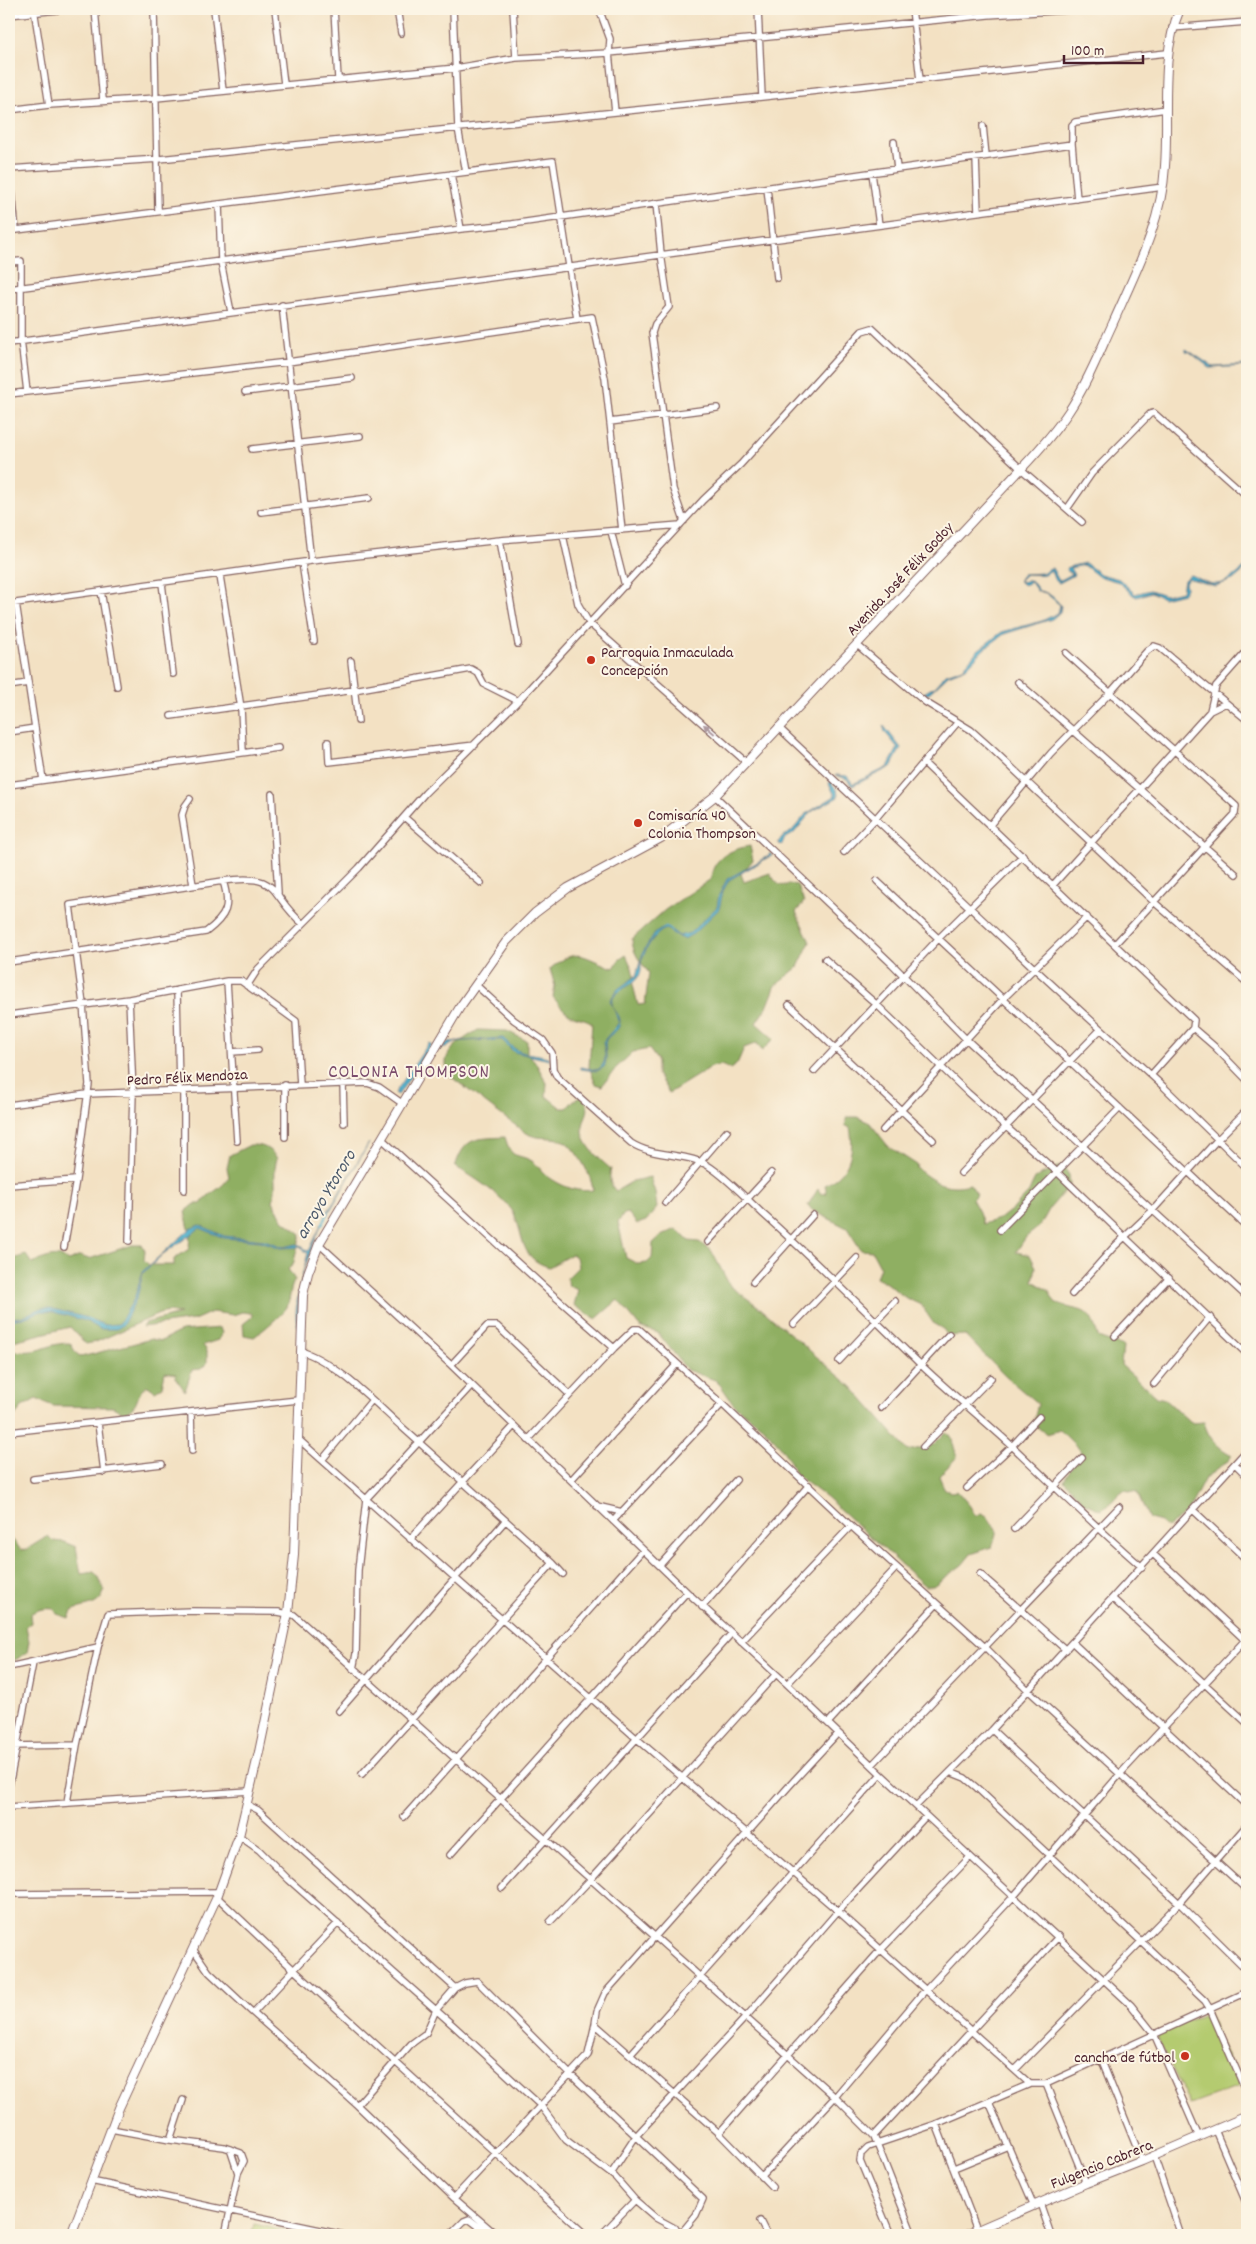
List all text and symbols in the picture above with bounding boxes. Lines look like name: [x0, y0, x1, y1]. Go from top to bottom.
scale bar: [1064, 32, 1142, 64]
text: 100 m: [1071, 41, 1104, 63]
street label: Avenida José Félix Godoy: [842, 517, 960, 642]
place label: Parroquia Inmaculada Concepción: [601, 642, 734, 683]
marker: Parroquia Inmaculada Concepción: [585, 654, 597, 666]
one-way arrow: [703, 724, 716, 735]
place label: Comisaría 40 Colonia Thompson: [648, 805, 756, 846]
marker: Comisaría 40 Colonia Thompson: [632, 817, 644, 829]
district label: COLONIA THOMPSON: [328, 1060, 490, 1087]
street label: Pedro Félix Mendoza: [126, 1064, 249, 1093]
water label: arroyo Ytororo: [291, 1145, 364, 1245]
place label: cancha de fútbol: [1074, 2047, 1175, 2070]
marker: cancha de fútbol: [1179, 2050, 1191, 2062]
street label: Fulgencio Cabrera: [1047, 2134, 1157, 2196]

